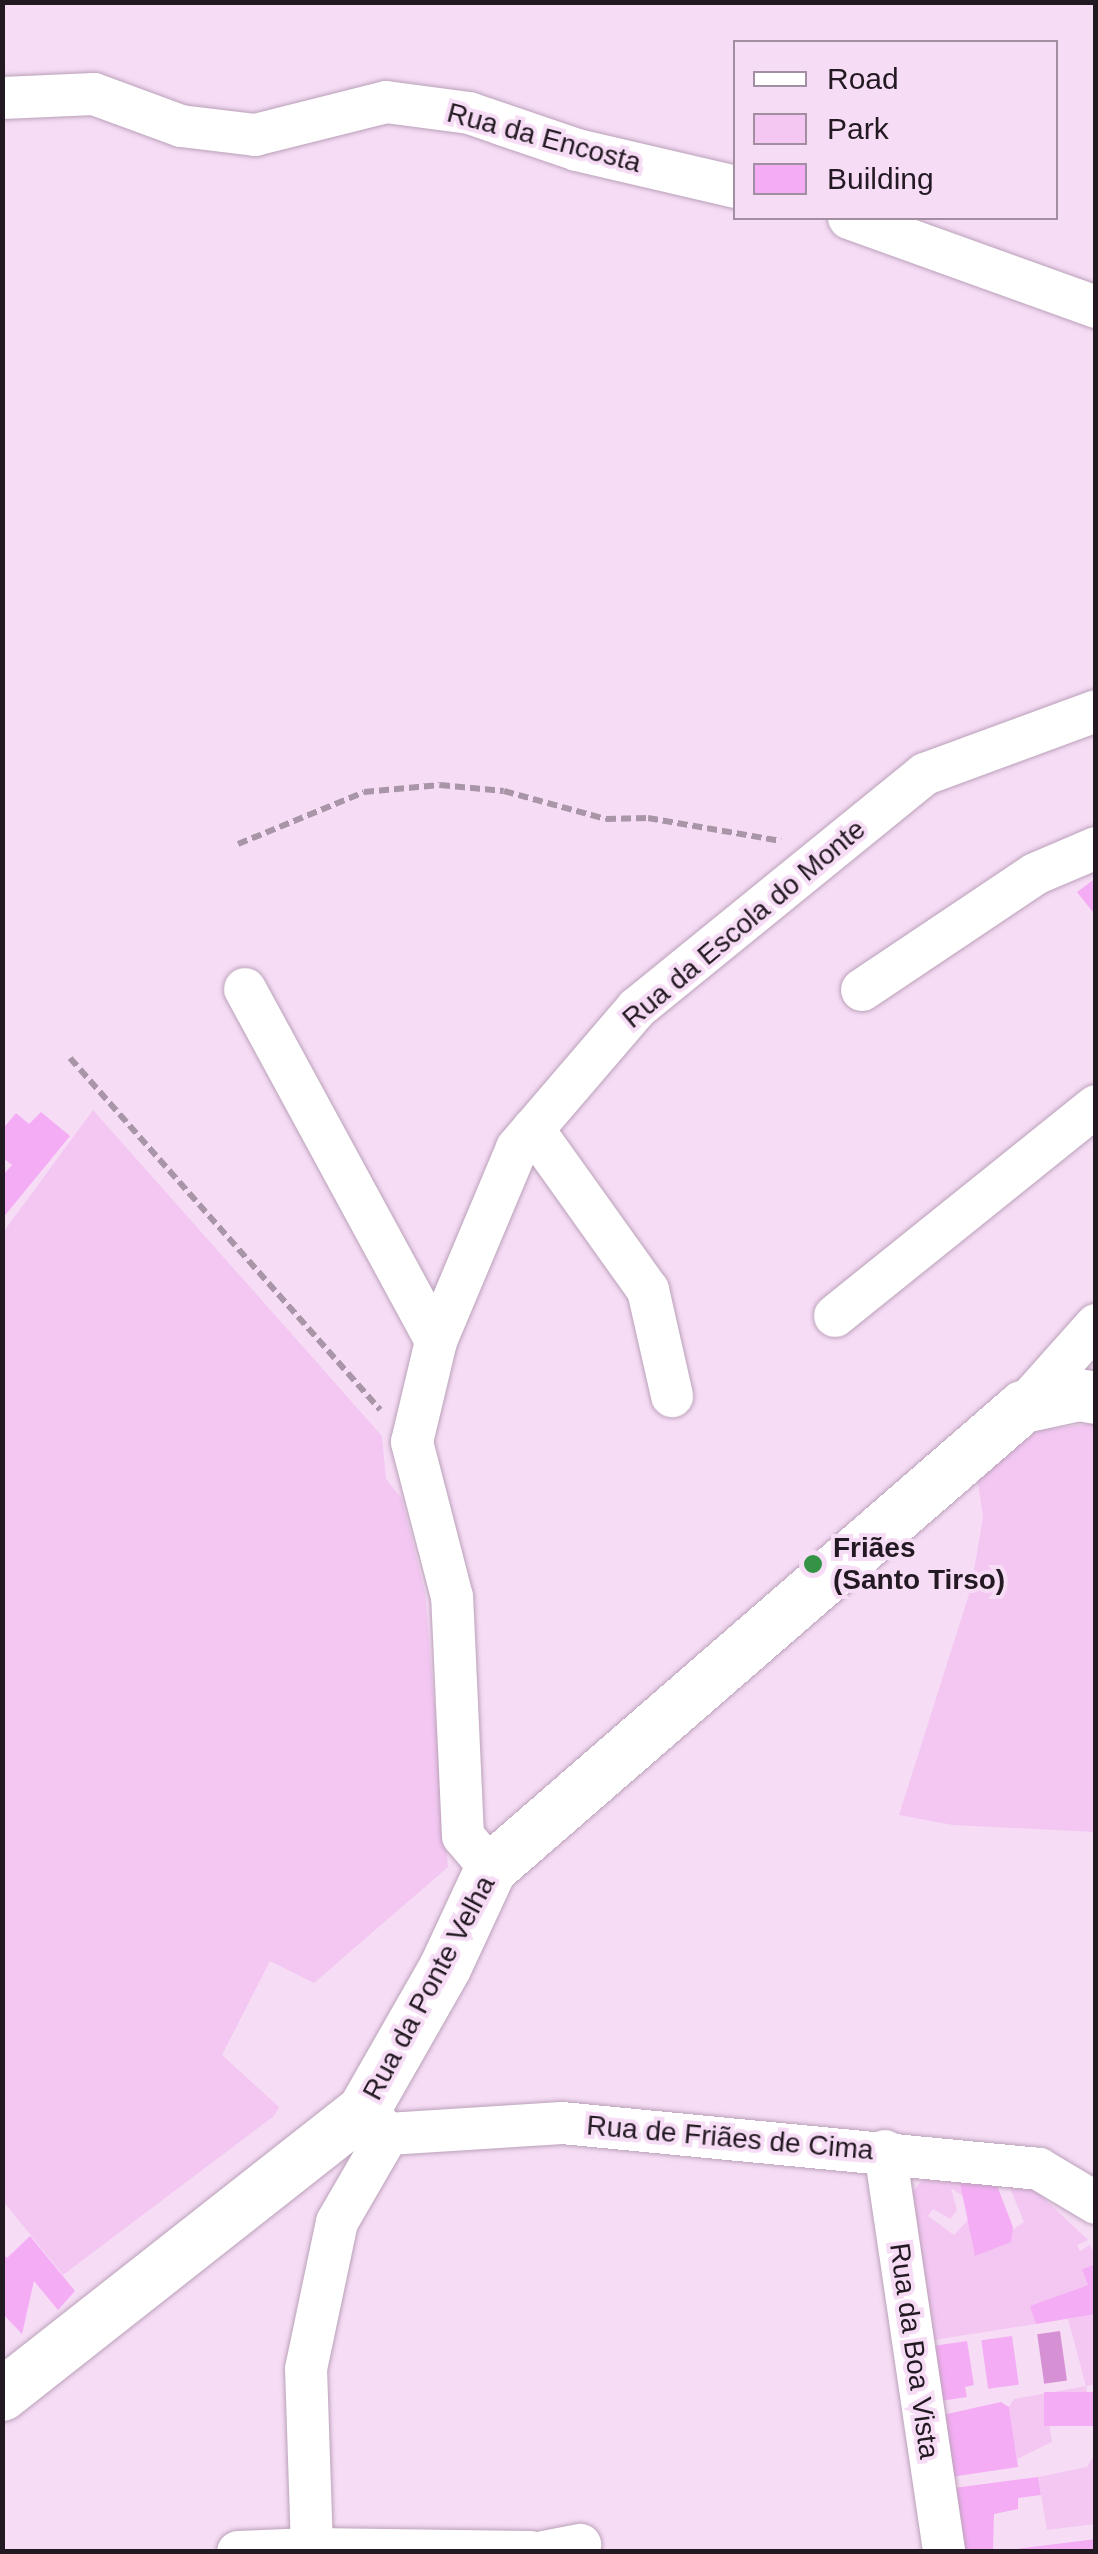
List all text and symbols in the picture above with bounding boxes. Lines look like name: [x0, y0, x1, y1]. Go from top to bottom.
legend: [733, 40, 1058, 220]
text: Road: [827, 62, 899, 95]
street label: Rua da Encosta: [443, 96, 645, 180]
text: Park: [827, 112, 889, 145]
text: Building: [827, 162, 934, 195]
street label: Rua da Escola do Monte: [616, 813, 872, 1035]
place label: Friães (Santo Tirso): [833, 1531, 1005, 1597]
marker: Friães (Santo Tirso): [802, 1553, 824, 1575]
street label: Rua da Ponte Velha: [356, 1870, 502, 2106]
street label: Rua de Friães de Cima: [585, 2109, 875, 2167]
street label: Rua da Boa Vista: [882, 2241, 946, 2461]

